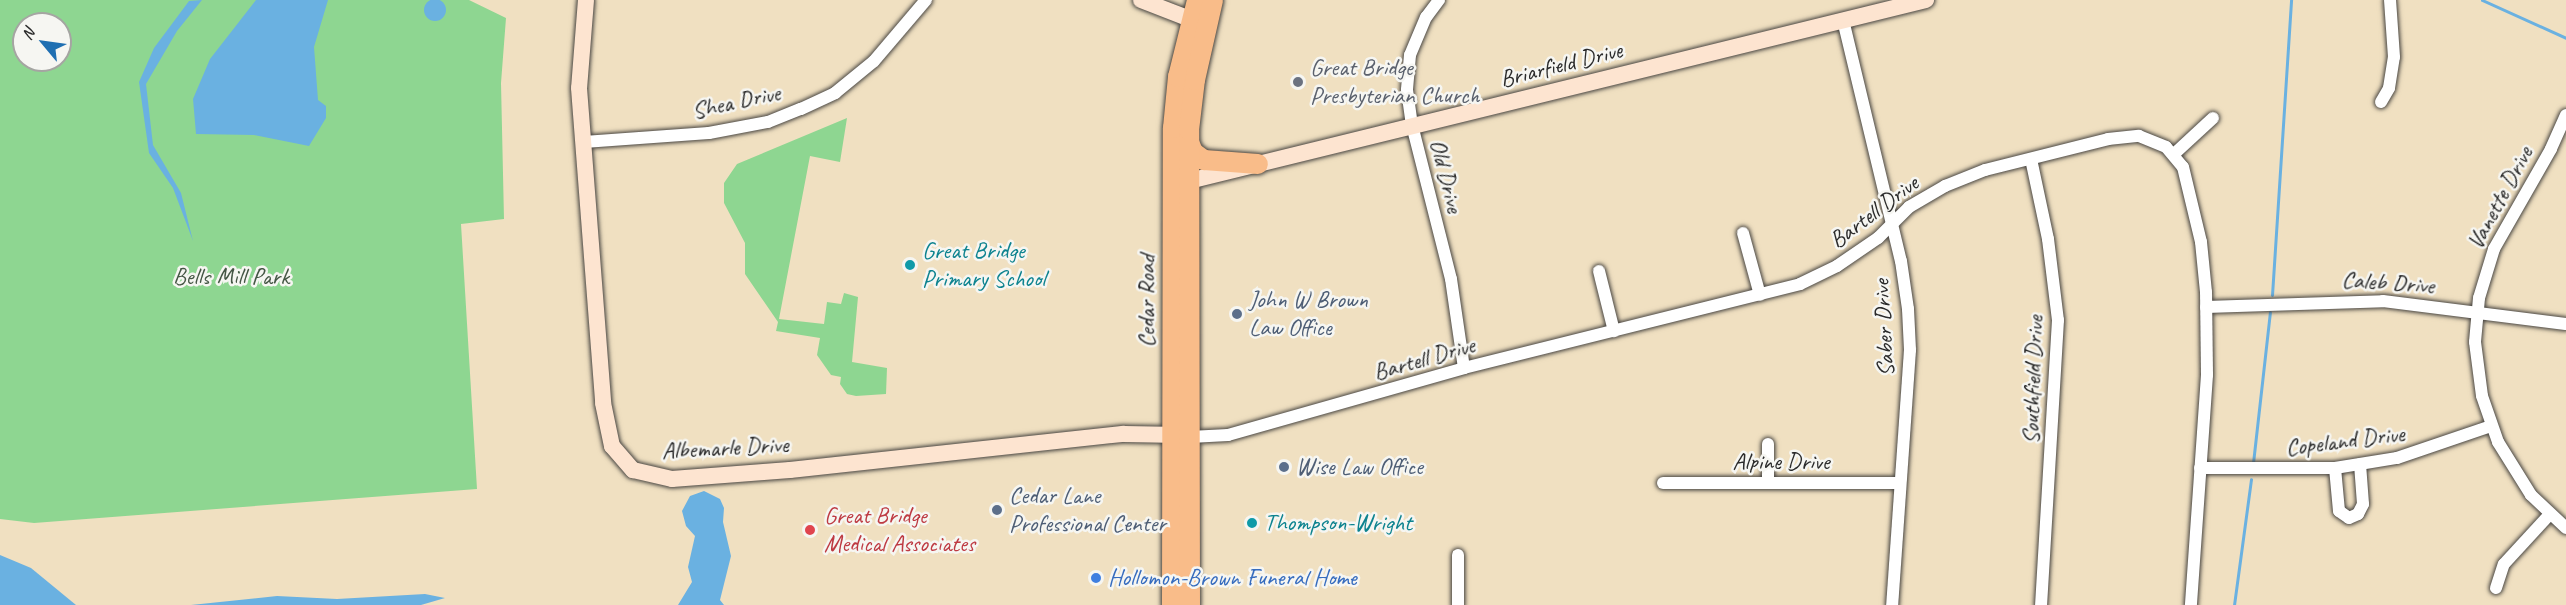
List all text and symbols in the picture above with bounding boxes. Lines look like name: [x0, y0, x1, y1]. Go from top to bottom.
north arrow: [12, 12, 72, 72]
text: N: [17, 25, 39, 43]
street label: Briarfield Drive: [1497, 36, 1625, 94]
place label: Great Bridge Presbyterian Church: [1310, 54, 1480, 110]
marker: Great Bridge Presbyterian Church: [1291, 75, 1305, 89]
street label: Shea Drive: [689, 79, 783, 125]
street label: Old Drive: [1423, 136, 1469, 216]
street label: Vanette Drive: [2461, 142, 2539, 254]
street label: Bartell Drive: [1824, 169, 1924, 255]
place label: Great Bridge Primary School: [922, 237, 1045, 293]
street label: Cedar Road: [1133, 255, 1161, 347]
marker: Great Bridge Primary School: [903, 258, 917, 272]
park label: Bells Mill Park: [173, 263, 289, 291]
street label: Caleb Drive: [2341, 265, 2435, 301]
street label: Saber Drive: [1867, 278, 1901, 378]
place label: John W Brown Law Office: [1249, 286, 1368, 342]
marker: John W Brown Law Office: [1230, 307, 1244, 321]
street label: Southfield Drive: [2016, 315, 2050, 445]
street label: Bartell Drive: [1370, 331, 1478, 387]
street label: Copeland Drive: [2284, 419, 2406, 463]
street label: Albemarle Drive: [661, 430, 789, 466]
street label: Alpine Drive: [1732, 448, 1830, 476]
place label: Wise Law Office: [1296, 453, 1423, 481]
marker: Wise Law Office: [1277, 460, 1291, 474]
place label: Cedar Lane Professional Center: [1009, 482, 1166, 538]
place label: Great Bridge Medical Associates: [824, 502, 975, 558]
marker: Cedar Lane Professional Center: [990, 503, 1004, 517]
place label: Thompson-Wright: [1264, 509, 1412, 537]
marker: Thompson-Wright: [1245, 516, 1259, 530]
marker: Great Bridge Medical Associates: [801, 521, 819, 539]
place label: Hollomon-Brown Funeral Home: [1108, 564, 1355, 592]
marker: Hollomon-Brown Funeral Home: [1089, 571, 1103, 585]

